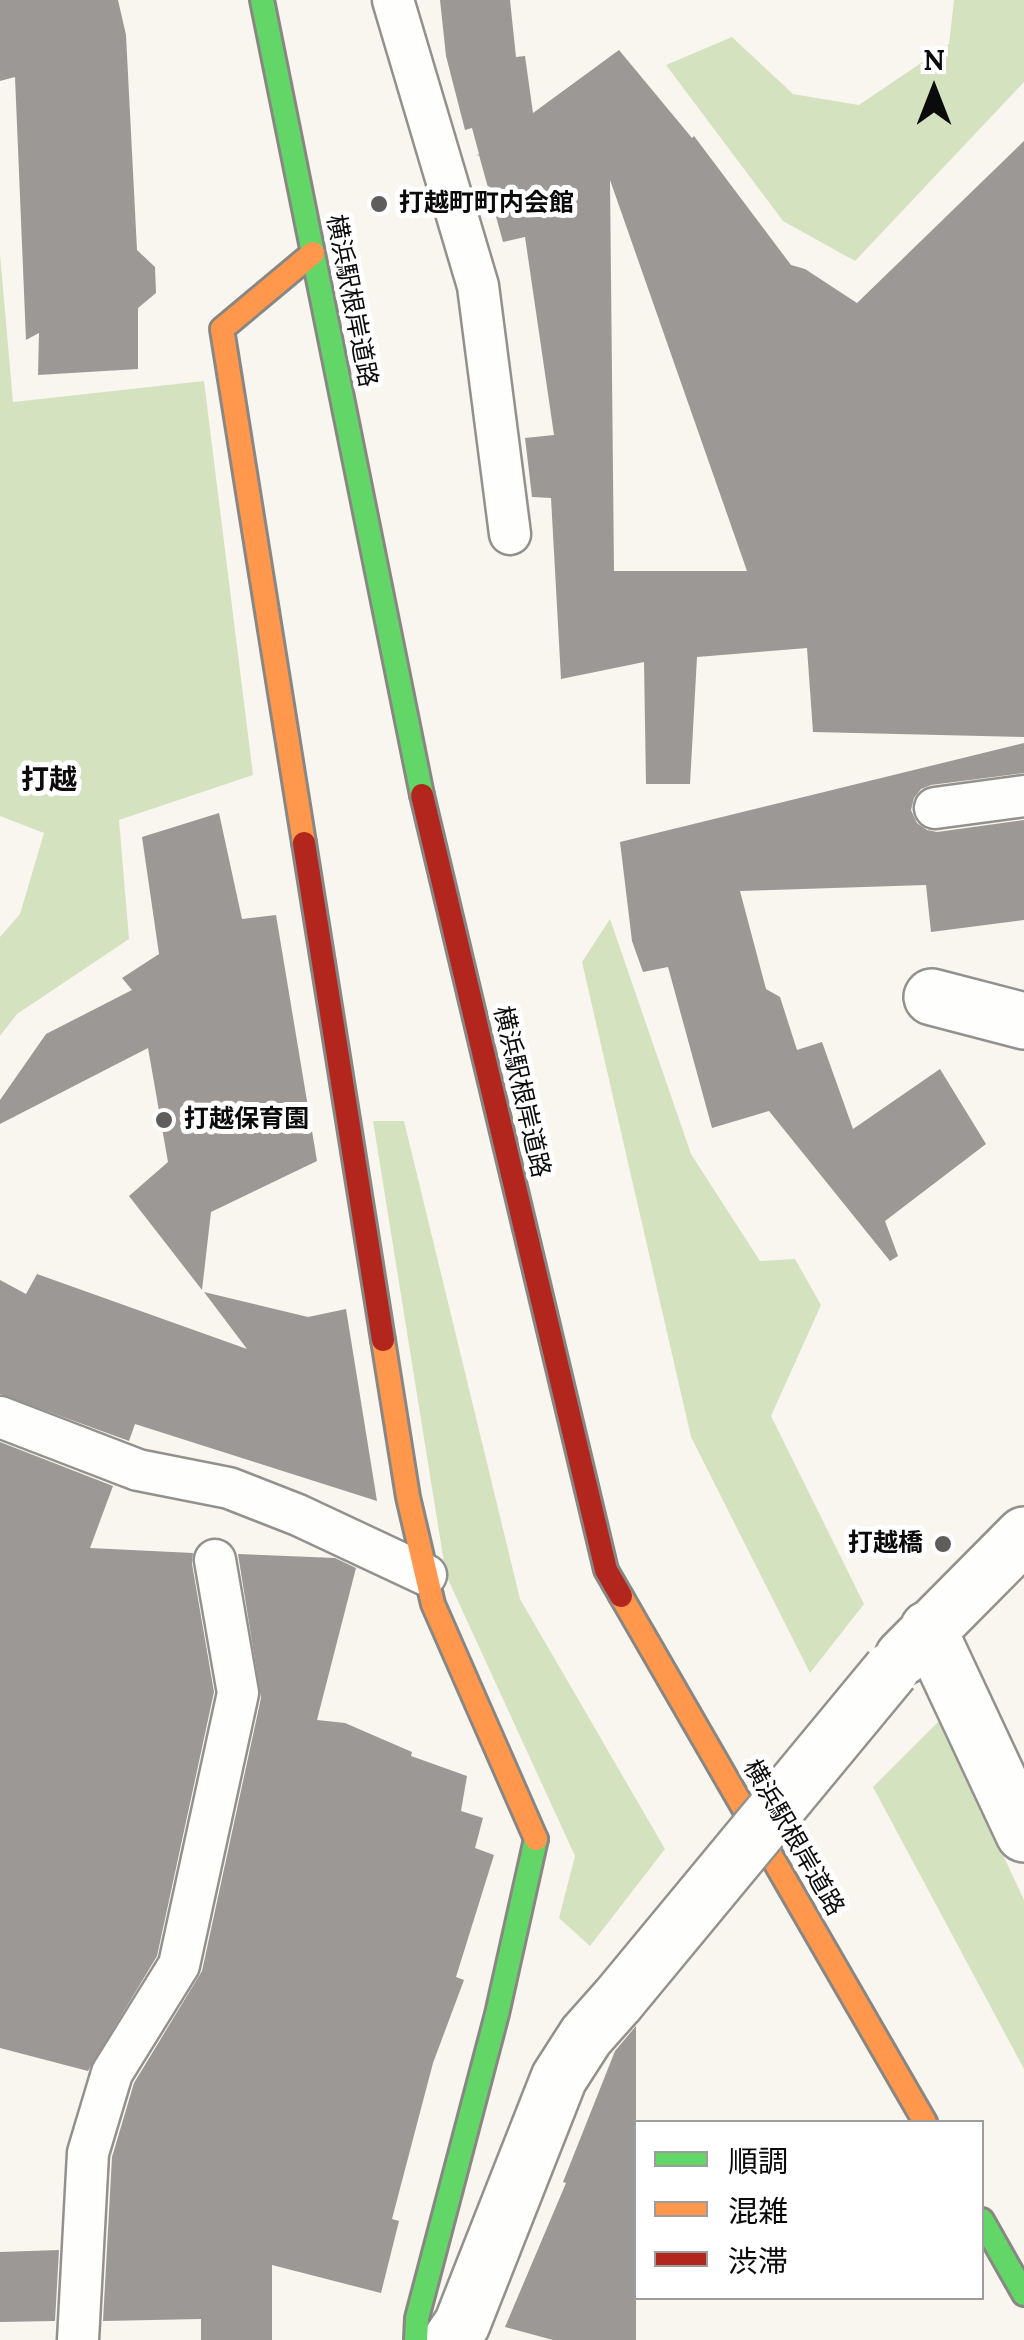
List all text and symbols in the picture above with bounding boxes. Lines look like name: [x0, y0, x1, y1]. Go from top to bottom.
north arrow: [884, 40, 984, 140]
text: N: [923, 42, 945, 78]
place label: 打越町町内会館: [399, 189, 574, 219]
marker: 打越町町内会館: [368, 193, 390, 215]
street label: 横浜駅根岸道路: [320, 212, 382, 390]
district label: 打越: [21, 764, 77, 798]
street label: 横浜駅根岸道路: [487, 1003, 555, 1181]
place label: 打越保育園: [184, 1105, 309, 1135]
marker: 打越保育園: [153, 1109, 175, 1131]
place label: 打越橋: [848, 1529, 923, 1559]
marker: 打越橋: [932, 1533, 954, 1555]
street label: 横浜駅根岸道路: [736, 1755, 850, 1921]
legend: [634, 2120, 984, 2300]
text: 順調: [728, 2142, 788, 2180]
text: 混雑: [728, 2192, 788, 2230]
text: 渋滞: [728, 2242, 788, 2280]

